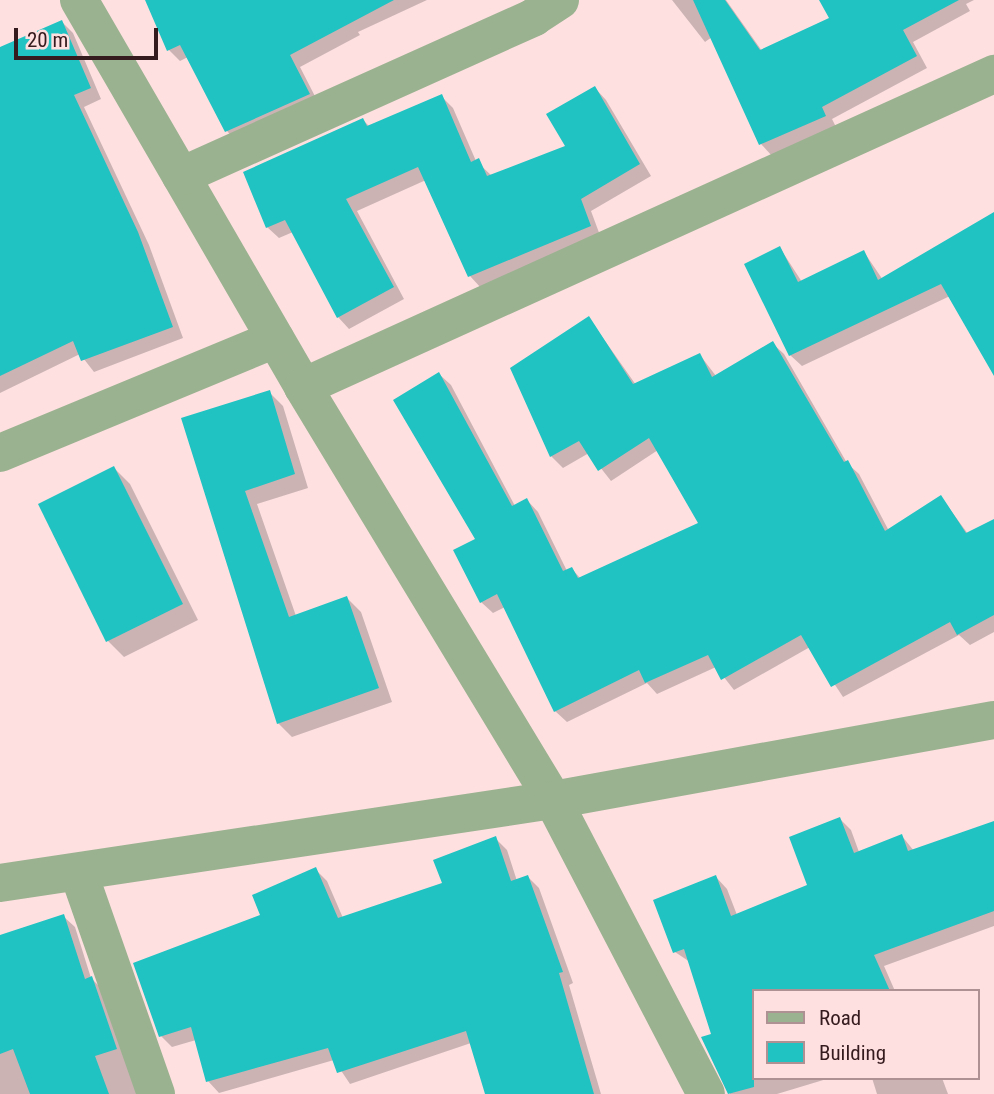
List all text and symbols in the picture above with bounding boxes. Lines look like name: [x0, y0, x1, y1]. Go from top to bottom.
scale bar: [18, 14, 161, 58]
text: 20 m: [27, 28, 68, 52]
legend: [752, 989, 980, 1080]
text: Road: [819, 1006, 861, 1030]
text: Building: [819, 1041, 886, 1065]

